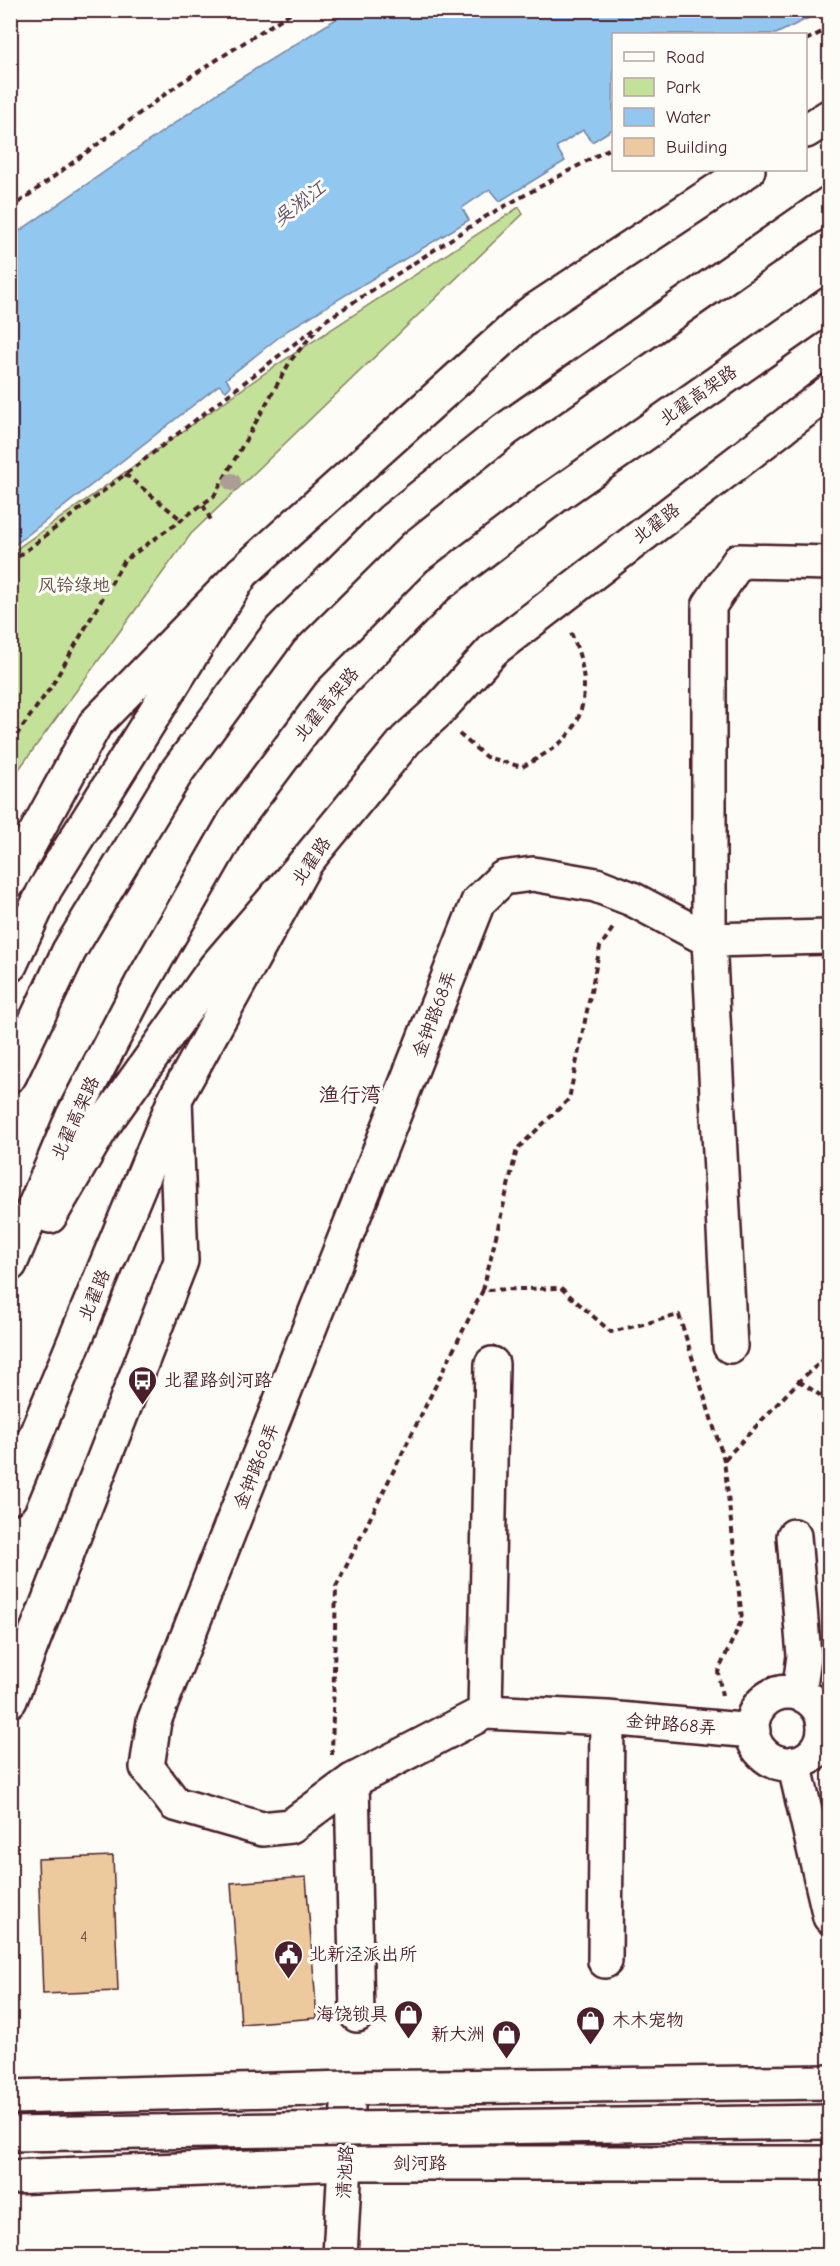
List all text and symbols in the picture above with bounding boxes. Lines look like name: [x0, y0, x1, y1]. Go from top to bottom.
legend: [612, 33, 807, 171]
text: Road: [666, 47, 705, 68]
text: Park: [666, 77, 701, 98]
text: Water: [666, 107, 711, 128]
text: Building: [666, 137, 728, 158]
water label: 吴淞江: [268, 176, 331, 231]
street label: 北翟高架路: [655, 361, 741, 430]
street label: 北翟路: [628, 499, 684, 548]
park label: 风铃绿地: [38, 575, 110, 596]
street label: 北翟高架路: [289, 663, 363, 746]
street label: 北翟路: [287, 833, 335, 889]
street label: 金钟路68弄: [408, 968, 461, 1060]
street label: 北翟高架路: [47, 1073, 104, 1163]
district label: 渔行湾: [319, 1083, 382, 1107]
street label: 北翟路: [74, 1266, 115, 1324]
bus stop icon: 北翟路剑河路: [127, 1364, 159, 1406]
place label: 北翟路剑河路: [164, 1370, 272, 1391]
street label: 金钟路68弄: [230, 1420, 283, 1512]
street label: 金钟路68弄: [625, 1710, 717, 1739]
house number: 4: [80, 1928, 88, 1946]
public building icon: 北新泾派出所: [272, 1938, 304, 1980]
place label: 北新泾派出所: [309, 1944, 417, 1965]
shop icon: 海饶锁具: [393, 1998, 425, 2040]
place label: 海饶锁具: [316, 2004, 388, 2025]
shop icon: 木木宠物: [575, 2004, 607, 2046]
place label: 木木宠物: [612, 2010, 684, 2031]
shop icon: 新大洲: [490, 2018, 522, 2060]
place label: 新大洲: [431, 2024, 485, 2045]
street label: 清池路: [334, 2145, 357, 2200]
street label: 剑河路: [393, 2153, 447, 2174]

